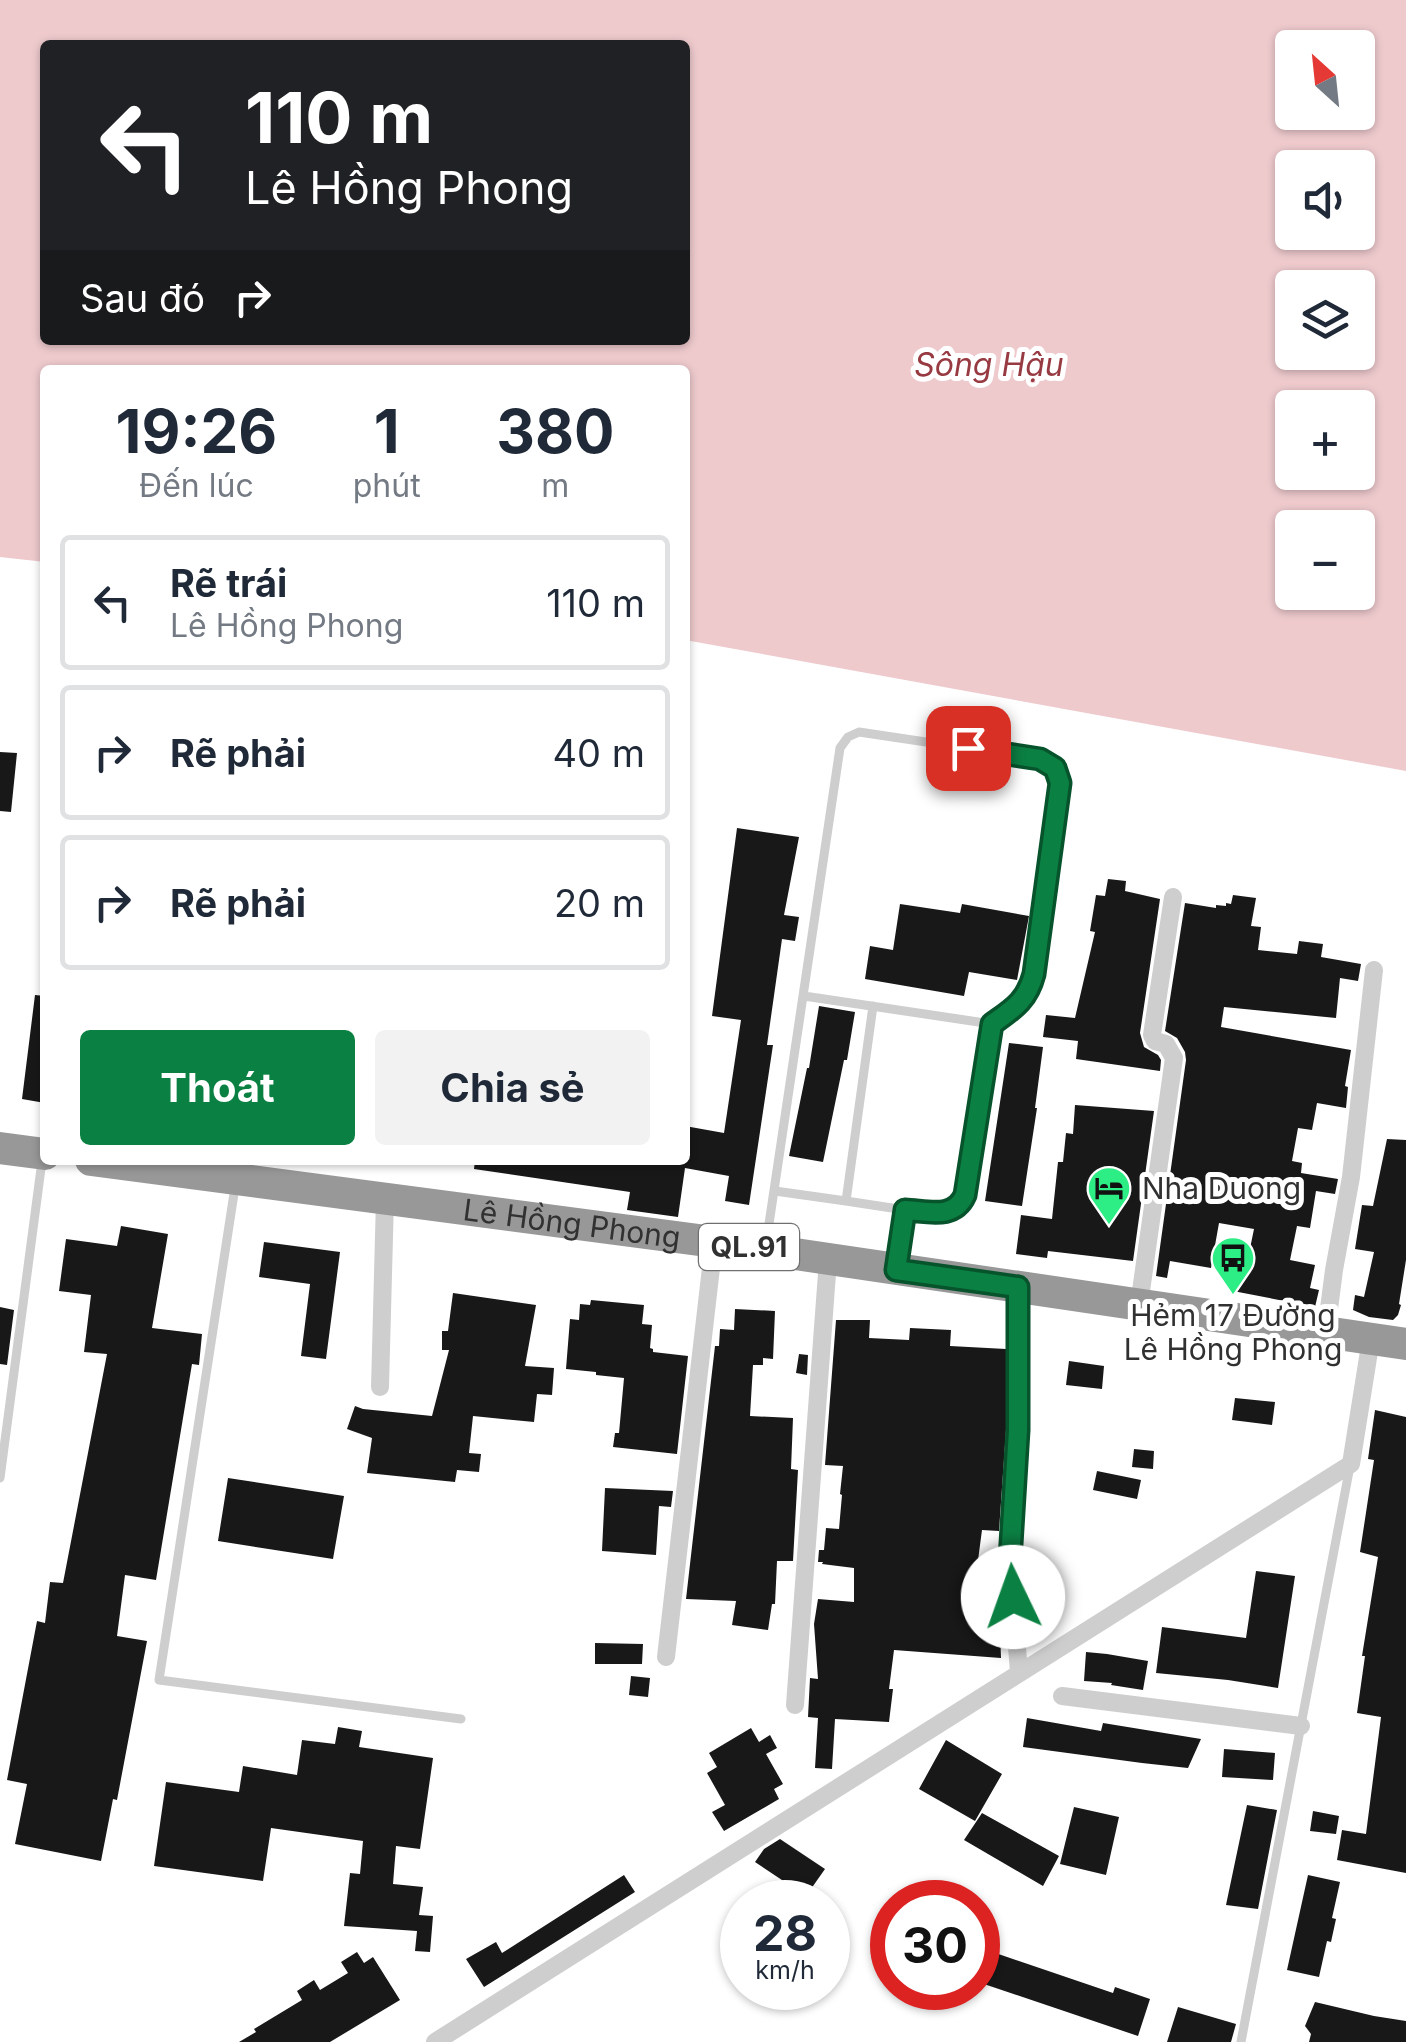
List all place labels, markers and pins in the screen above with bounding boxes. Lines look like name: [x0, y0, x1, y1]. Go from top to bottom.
pin: [926, 706, 1011, 791]
hotel icon: Nha Duong: [1086, 1165, 1132, 1226]
place label: Nha Duong: [1142, 1170, 1301, 1206]
bus stop icon: Hẻm 17 Đường Lê Hồng Phong: [1210, 1235, 1256, 1296]
place label: Hẻm 17 Đường Lê Hồng Phong: [1124, 1297, 1342, 1367]

